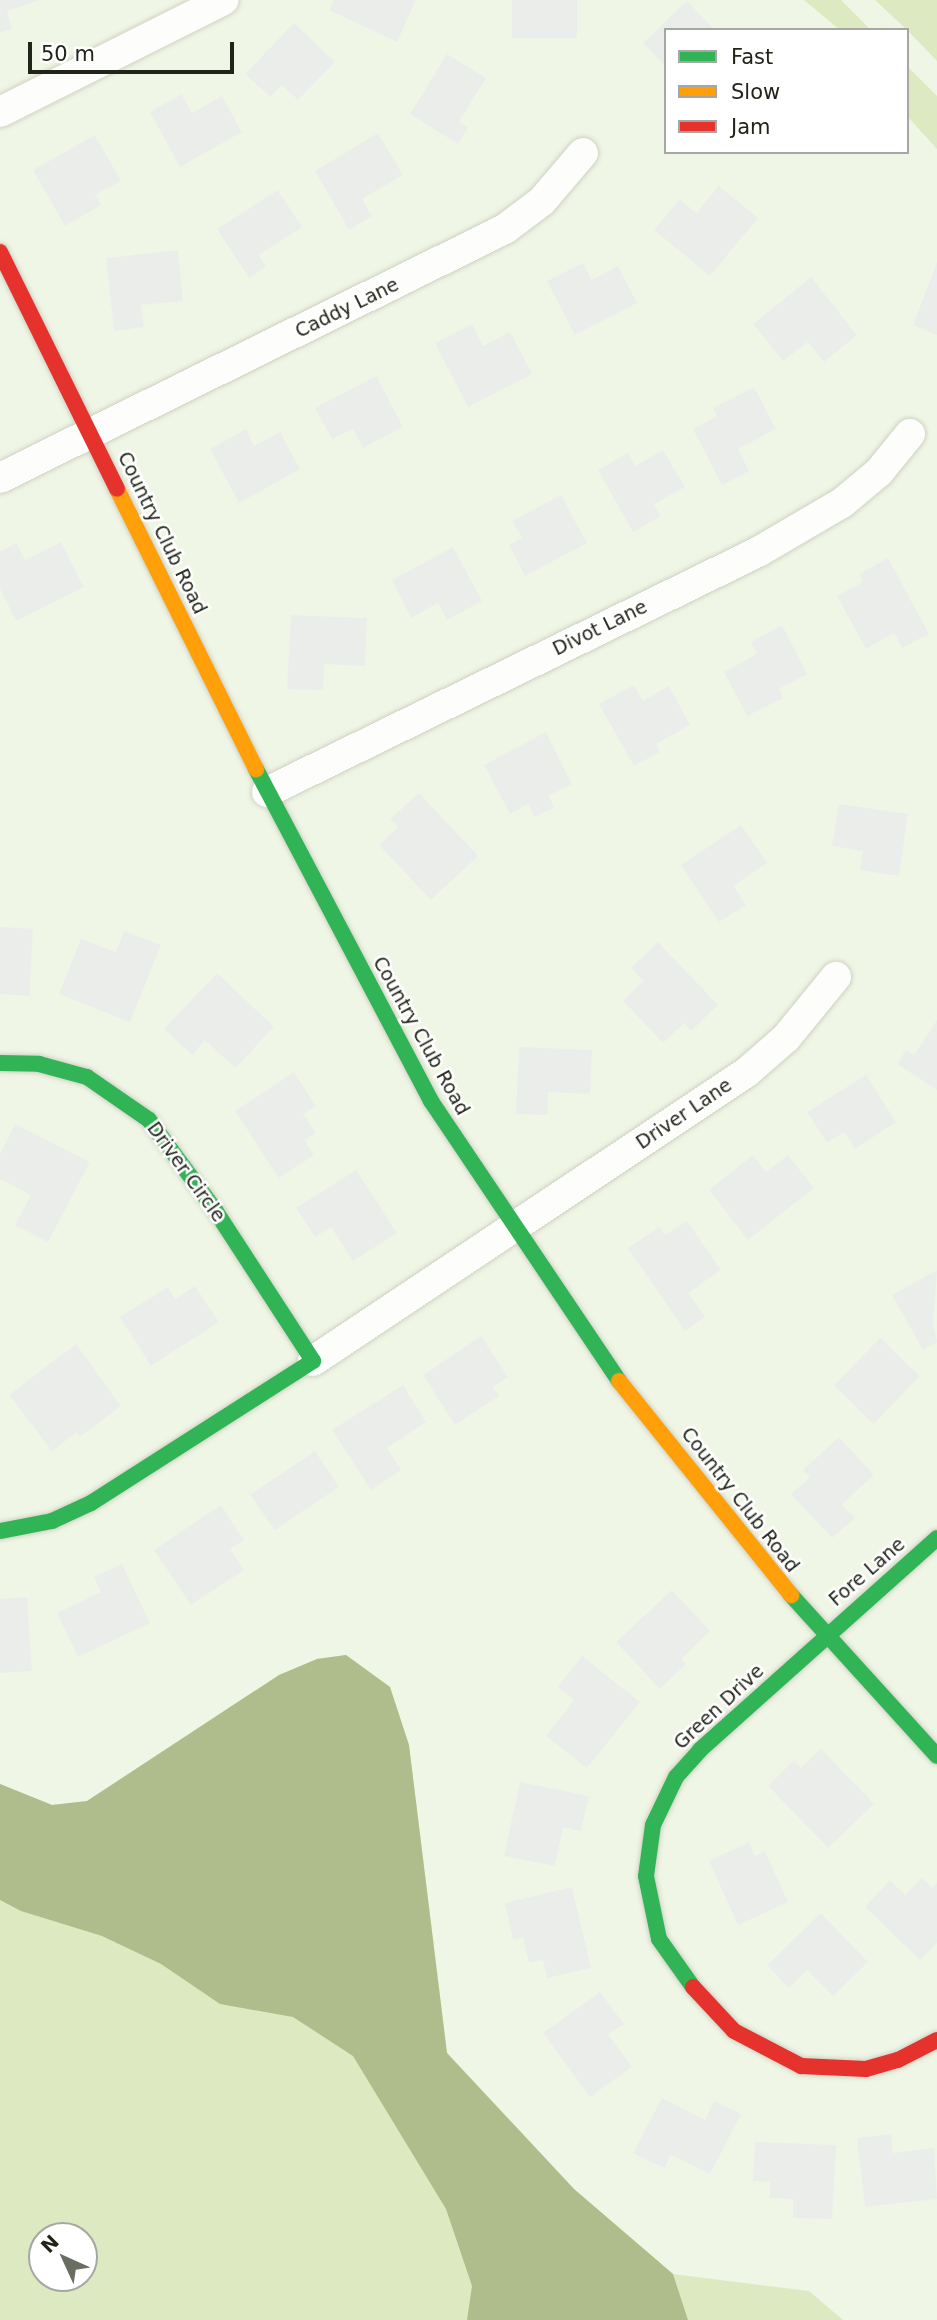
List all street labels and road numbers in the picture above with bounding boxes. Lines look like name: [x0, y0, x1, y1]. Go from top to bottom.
street label: Caddy Lane: [292, 273, 402, 343]
street label: Country Club Road: [113, 448, 211, 618]
street label: Divot Lane: [549, 595, 651, 661]
street label: Country Club Road: [368, 953, 474, 1119]
street label: Driver Lane: [632, 1074, 736, 1154]
street label: Driver Circle: [142, 1118, 230, 1226]
street label: Country Club Road: [676, 1423, 804, 1577]
street label: Fore Lane: [824, 1533, 910, 1611]
street label: Green Drive: [669, 1660, 769, 1754]

